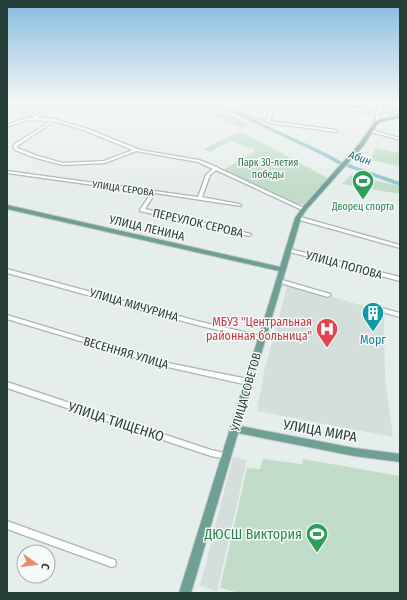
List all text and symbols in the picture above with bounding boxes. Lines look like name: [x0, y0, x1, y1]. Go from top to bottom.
water label: Абин: [346, 148, 373, 168]
park label: Парк 30-летия победы: [238, 157, 298, 181]
sports icon: Дворец спорта: [350, 168, 376, 201]
street label: УЛИЦА СЕРОВА: [90, 179, 155, 199]
place label: Дворец спорта: [331, 201, 394, 213]
street label: ПЕРЕУЛОК СЕРОВА: [151, 206, 245, 240]
street label: УЛИЦА ЛЕНИНА: [107, 212, 187, 244]
street label: УЛИЦА ПОПОВА: [303, 248, 384, 282]
street label: УЛИЦА МИЧУРИНА: [87, 285, 181, 325]
building icon: Морг: [360, 300, 386, 333]
place label: МБУЗ "Центральная районная больница": [206, 315, 312, 343]
hospital icon: МБУЗ "Центральная районная больница": [314, 316, 340, 349]
place label: Морг: [360, 333, 386, 347]
street label: ВЕСЕННЯЯ УЛИЦА: [82, 334, 171, 372]
street label: УЛИЦА СОВЕТОВ: [228, 351, 264, 434]
street label: УЛИЦА ТИЩЕНКО: [65, 398, 166, 446]
street label: УЛИЦА МИРА: [281, 416, 359, 446]
sports icon: ДЮСШ Виктория: [304, 521, 330, 554]
place label: ДЮСШ Виктория: [204, 526, 302, 543]
north arrow: [16, 544, 56, 584]
text: С: [38, 562, 52, 571]

